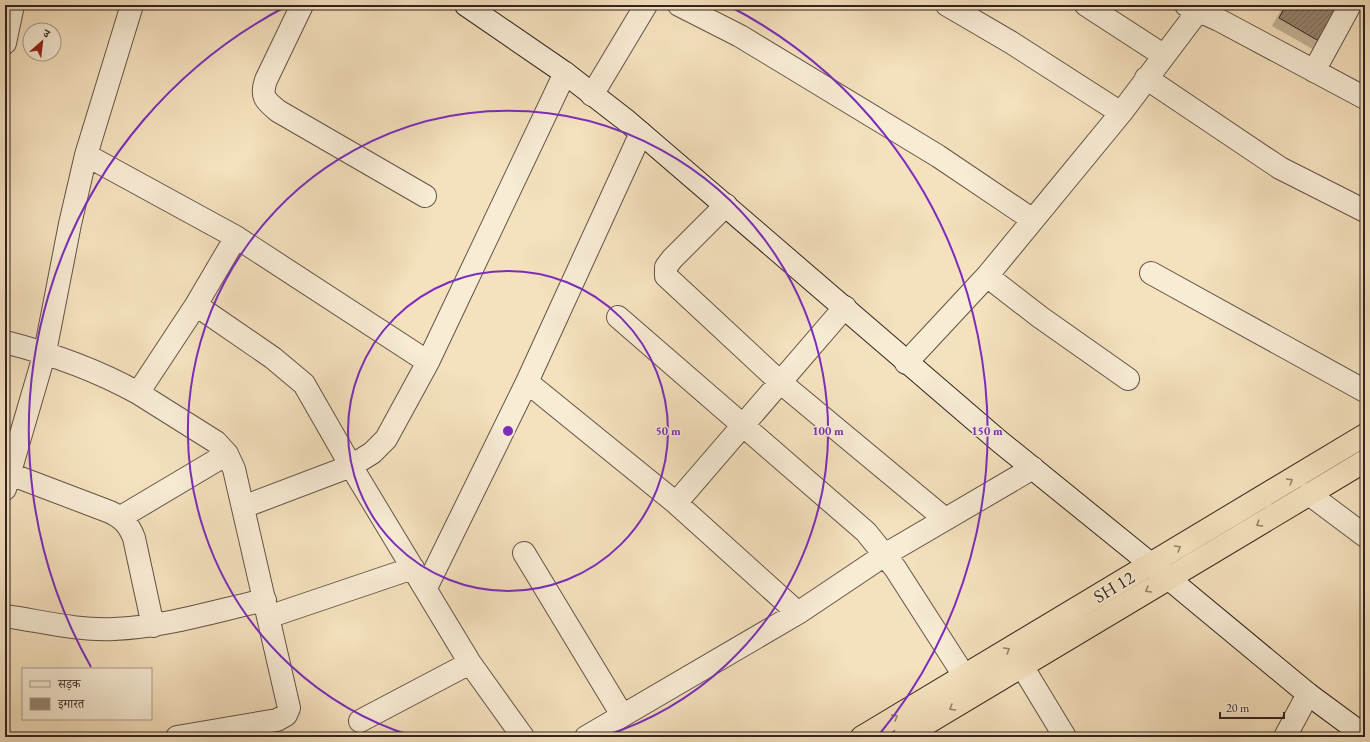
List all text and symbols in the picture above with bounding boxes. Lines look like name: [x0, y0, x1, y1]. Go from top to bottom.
north arrow: [22, 22, 62, 62]
text: उ: [40, 25, 54, 41]
text: 50 m: [655, 423, 681, 439]
text: 100 m: [812, 423, 844, 439]
text: 150 m: [971, 423, 1003, 439]
centre of rings: [501, 424, 515, 438]
one-way arrow: [1286, 478, 1293, 486]
one-way arrow: [1256, 519, 1263, 526]
one-way arrow: [1174, 545, 1181, 552]
street label: SH 12: [1089, 565, 1139, 608]
one-way arrow: [1145, 586, 1152, 593]
one-way arrow: [1003, 648, 1010, 655]
legend: [22, 668, 152, 720]
text: सड़क: [57, 676, 82, 692]
scale bar: [1220, 694, 1284, 720]
text: इमारत: [57, 696, 85, 712]
text: 20 m: [1226, 700, 1250, 716]
one-way arrow: [949, 703, 956, 711]
one-way arrow: [891, 714, 898, 722]

